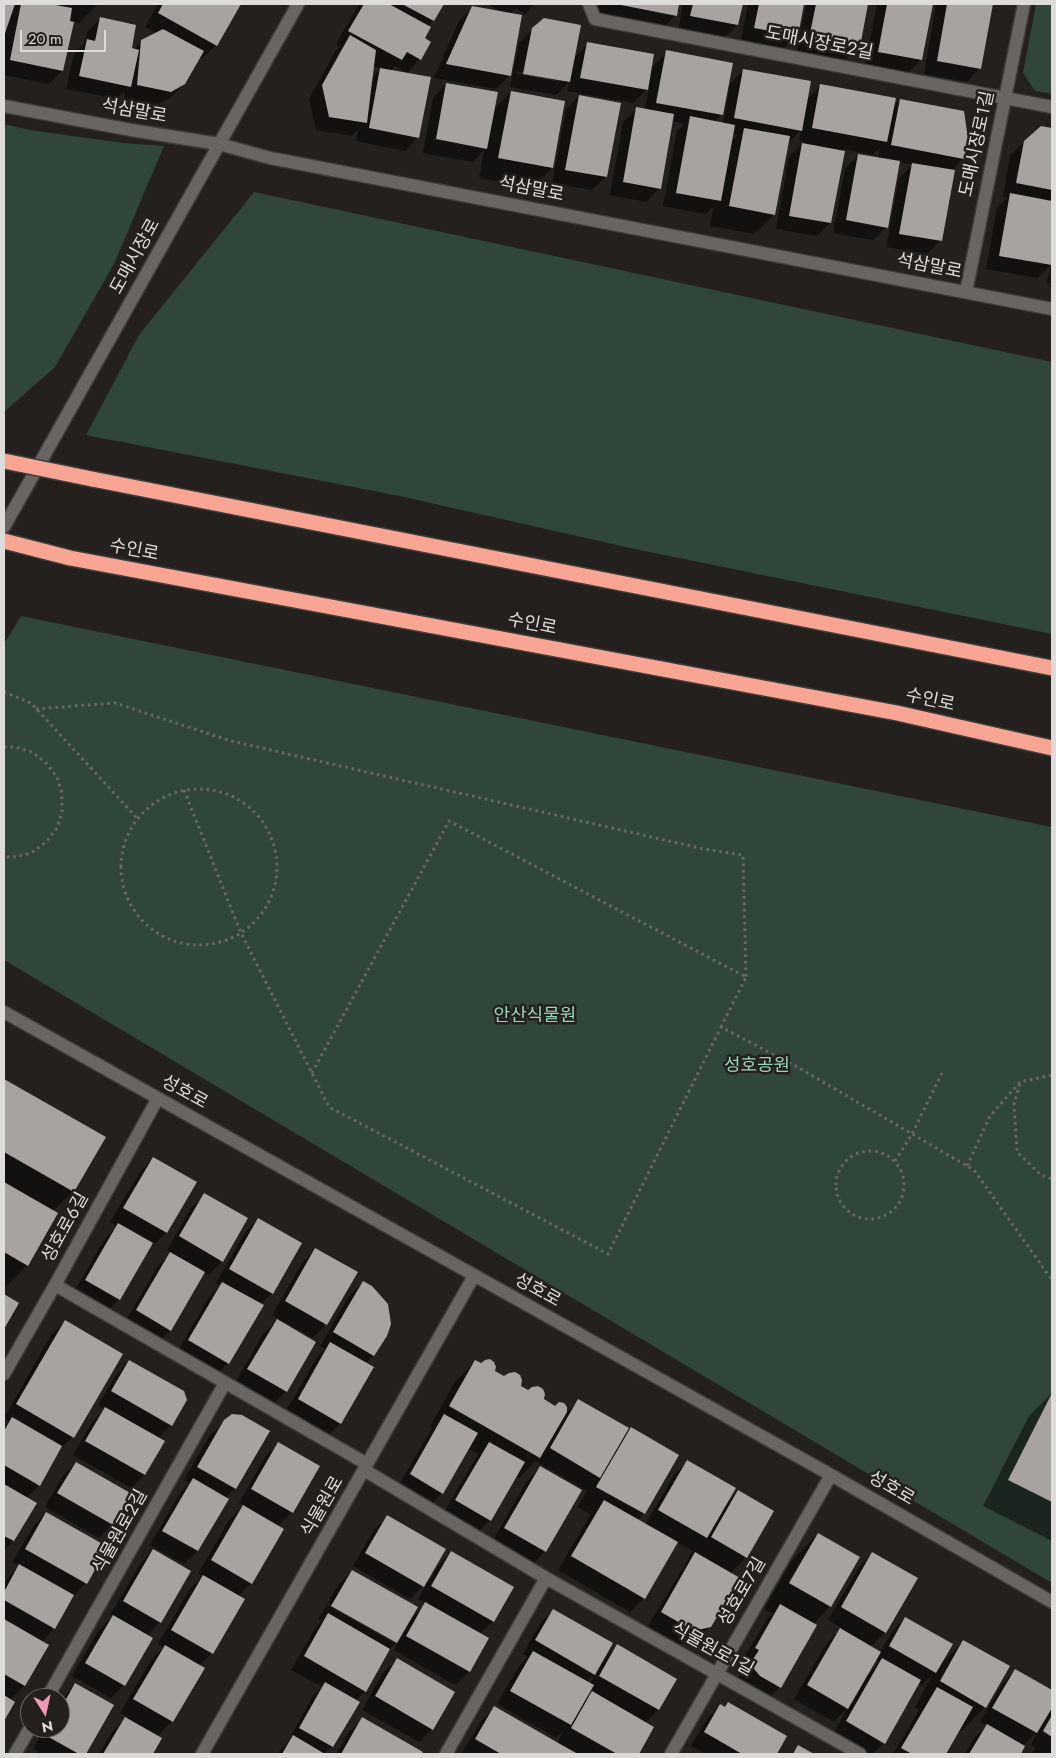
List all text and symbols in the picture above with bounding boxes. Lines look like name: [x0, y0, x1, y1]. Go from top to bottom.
scale bar: [22, 20, 109, 52]
street label: 도매시장로2길: [763, 23, 875, 65]
text: 20 m: [28, 28, 62, 50]
street label: 도매시장로1길: [956, 89, 1000, 199]
street label: 석삼말로: [100, 96, 168, 128]
street label: 석삼말로: [496, 173, 566, 207]
street label: 도매시장로: [106, 216, 166, 298]
street label: 석삼말로: [894, 250, 964, 284]
street label: 수인로: [108, 536, 160, 566]
street label: 수인로: [506, 610, 558, 640]
street label: 수인로: [903, 685, 957, 717]
park label: 안산식물원: [494, 1006, 576, 1028]
park label: 성호공원: [724, 1056, 790, 1078]
street label: 성호로: [157, 1072, 211, 1114]
street label: 성호로6길: [38, 1189, 94, 1267]
street label: 성호로: [510, 1270, 564, 1312]
street label: 성호로: [864, 1467, 918, 1511]
street label: 식물원로: [297, 1473, 349, 1541]
street label: 식물원로2길: [89, 1486, 153, 1578]
street label: 성호로7길: [715, 1554, 771, 1630]
street label: 식물원로1길: [667, 1619, 757, 1681]
north arrow: [20, 1688, 70, 1738]
text: N: [40, 1716, 55, 1738]

